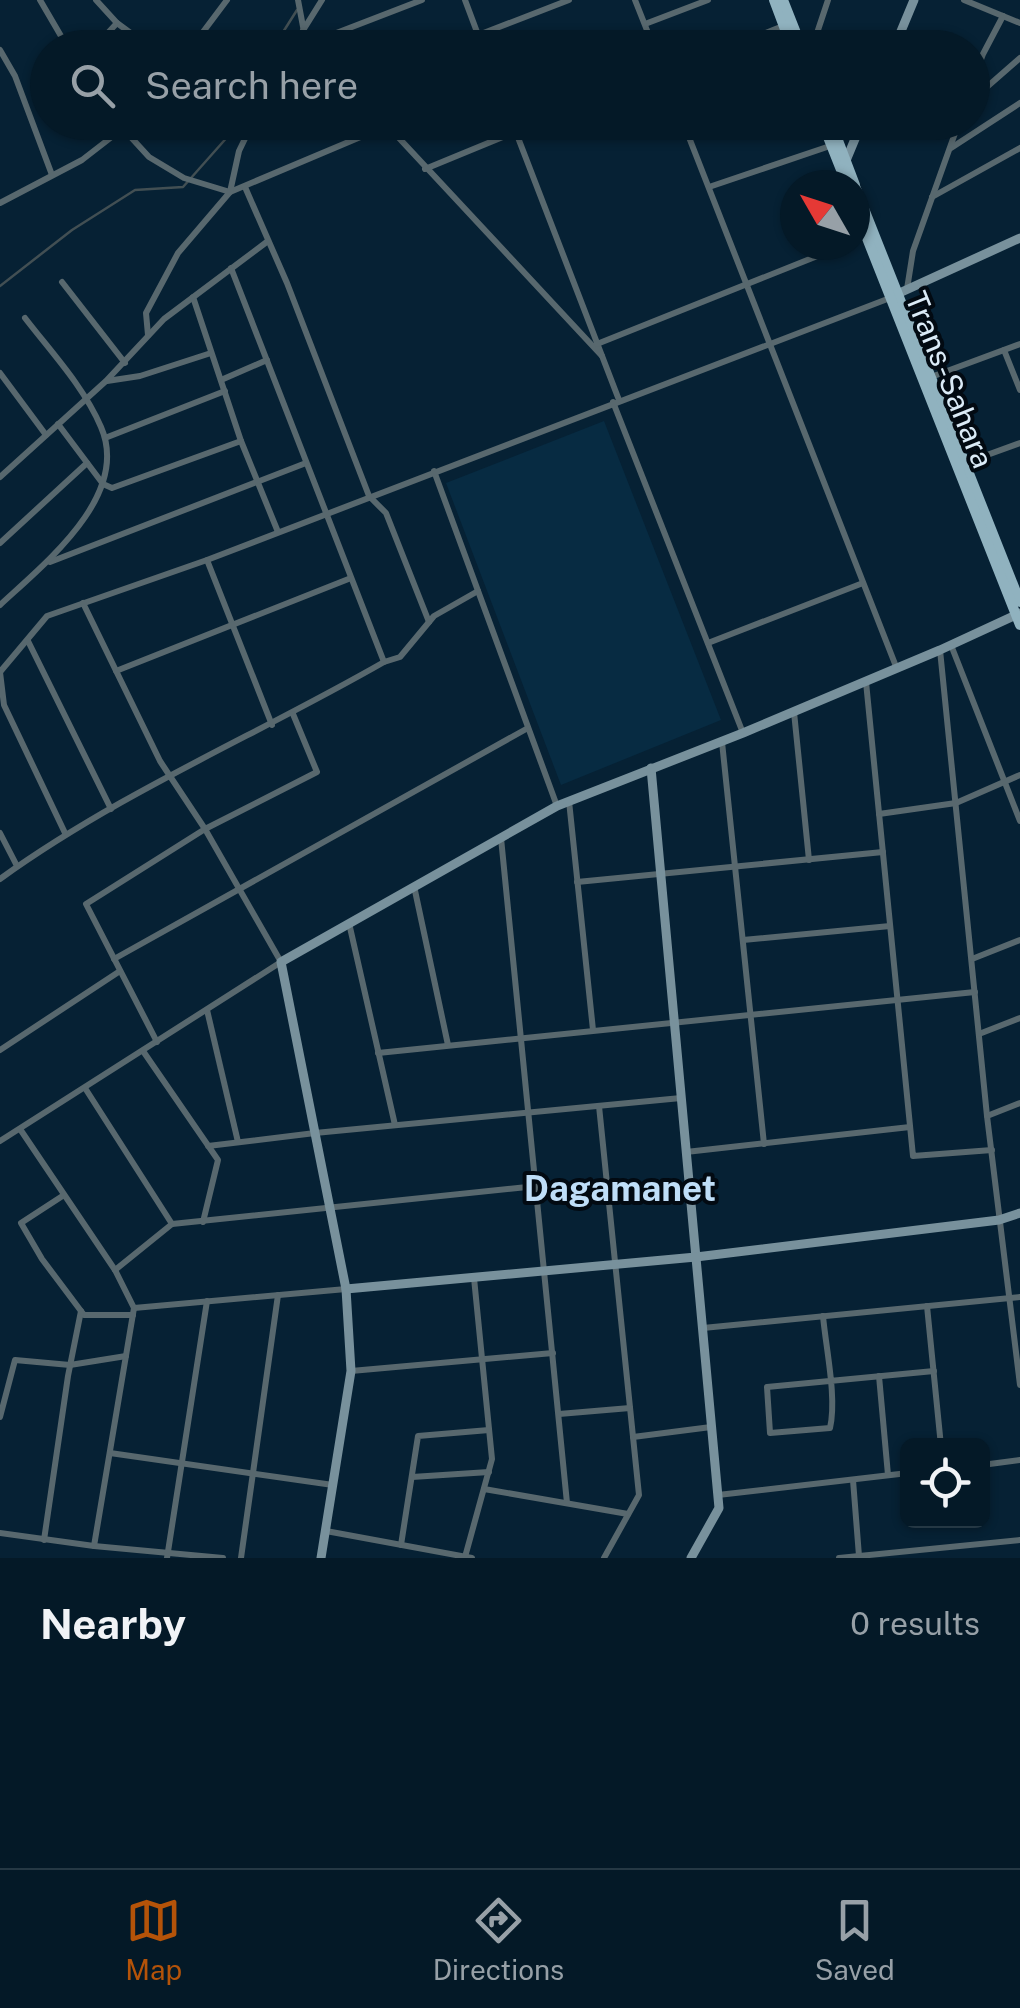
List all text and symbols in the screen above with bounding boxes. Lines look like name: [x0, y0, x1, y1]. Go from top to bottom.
search box: [30, 30, 990, 140]
icon: search: [65, 58, 120, 113]
text: Search here: [145, 63, 358, 108]
north arrow: [780, 170, 870, 260]
street label: Trans-Sahara: [898, 286, 1002, 473]
district label: Dagamanet: [524, 1168, 716, 1209]
map controls: [900, 1438, 990, 1528]
button: locate: [900, 1438, 990, 1528]
text: Nearby: [40, 1599, 186, 1648]
text: 0 results: [850, 1605, 980, 1642]
tab: Map: [125, 1893, 182, 1986]
tab: Directions: [433, 1893, 564, 1986]
tab: Saved: [815, 1893, 895, 1986]

